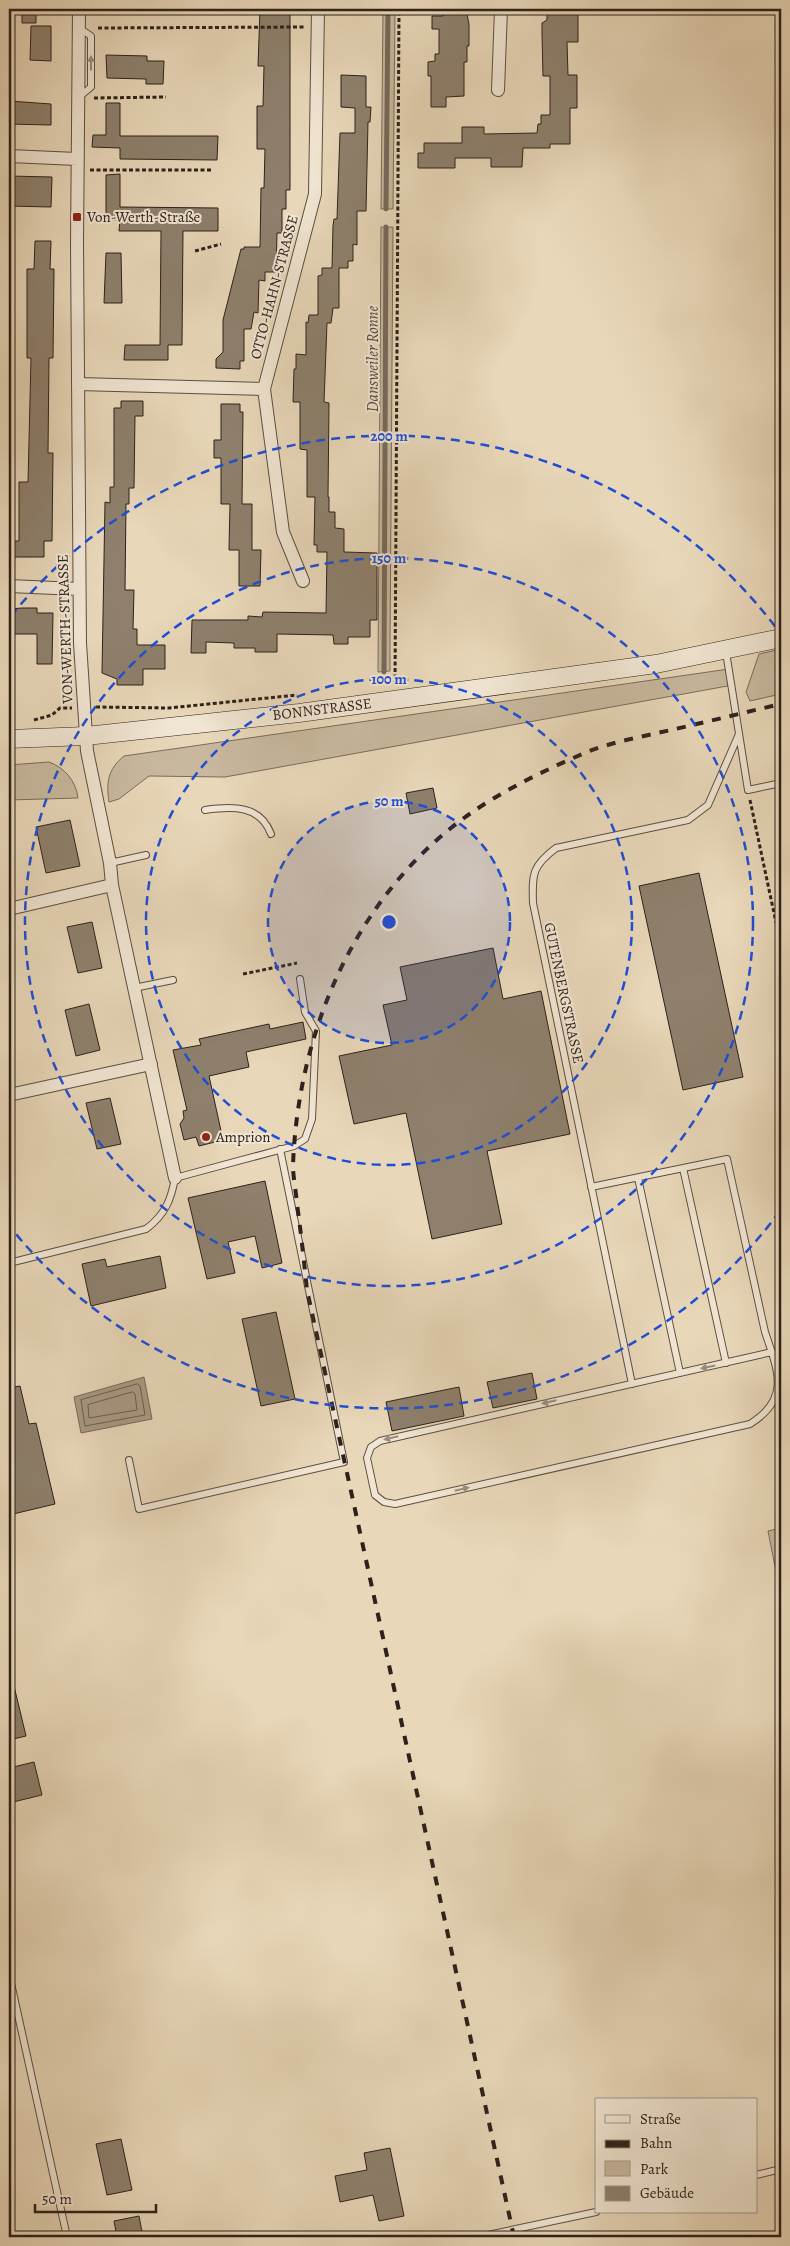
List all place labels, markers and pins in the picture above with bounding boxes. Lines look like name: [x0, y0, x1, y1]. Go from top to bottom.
place label: Von-Werth-Straße: [86, 207, 201, 227]
marker: Von-Werth-Straße: [71, 211, 83, 223]
centre of rings: [380, 913, 398, 931]
place label: Amprion: [215, 1127, 271, 1147]
marker: Amprion: [200, 1131, 212, 1143]

